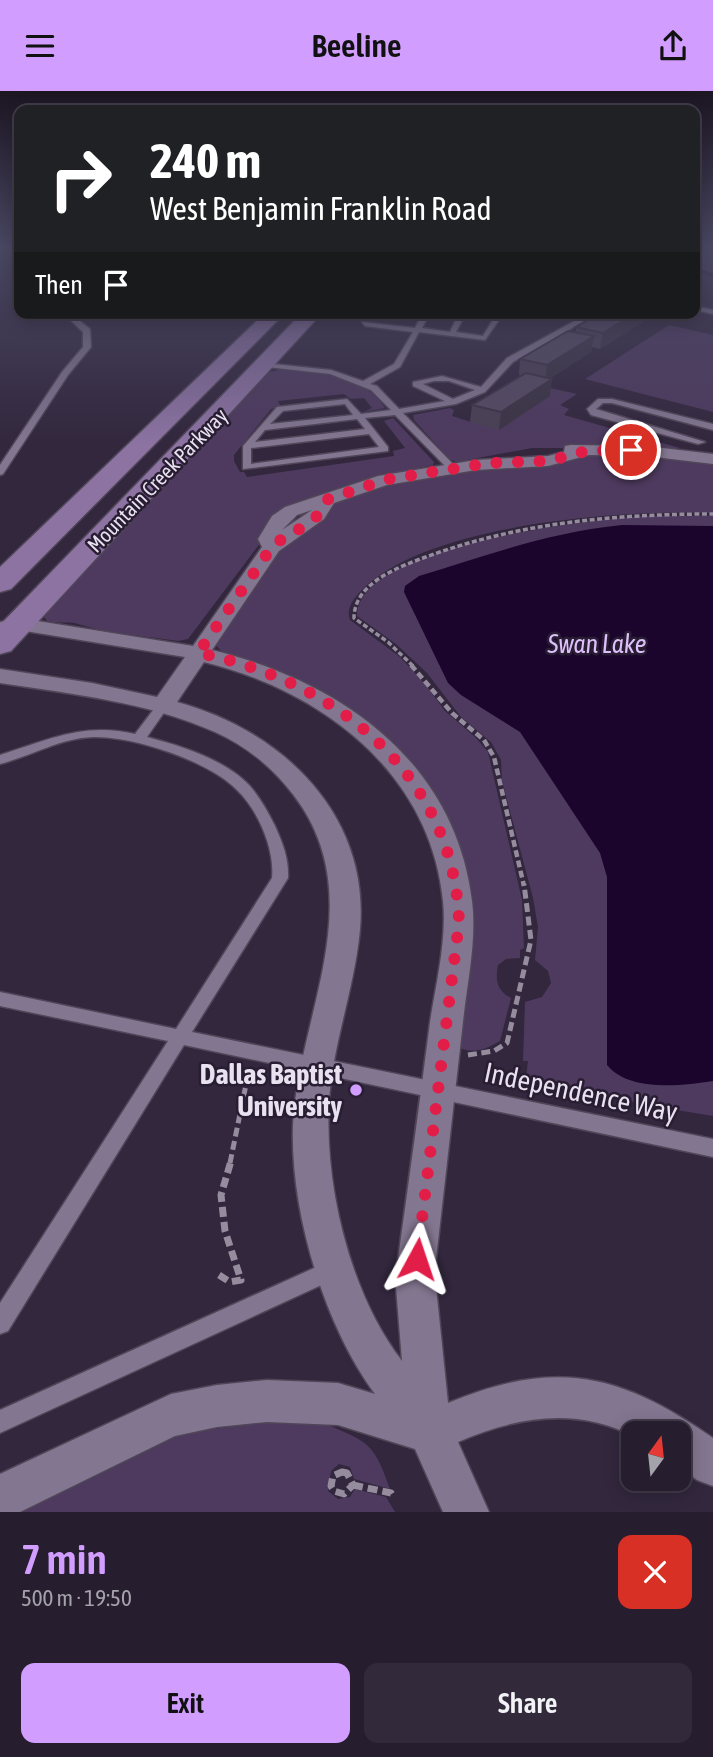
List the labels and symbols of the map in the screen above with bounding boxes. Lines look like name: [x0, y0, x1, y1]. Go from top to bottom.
street label: Mountain Creek Parkway: [82, 403, 232, 557]
pin: [601, 420, 661, 480]
water label: Swan Lake: [546, 629, 647, 659]
street label: Independence Way: [481, 1056, 681, 1128]
place label: Dallas Baptist University: [200, 1058, 342, 1122]
marker: Dallas Baptist University: [348, 1082, 364, 1098]
position arrow: [380, 1222, 454, 1296]
north arrow: [621, 1421, 691, 1491]

